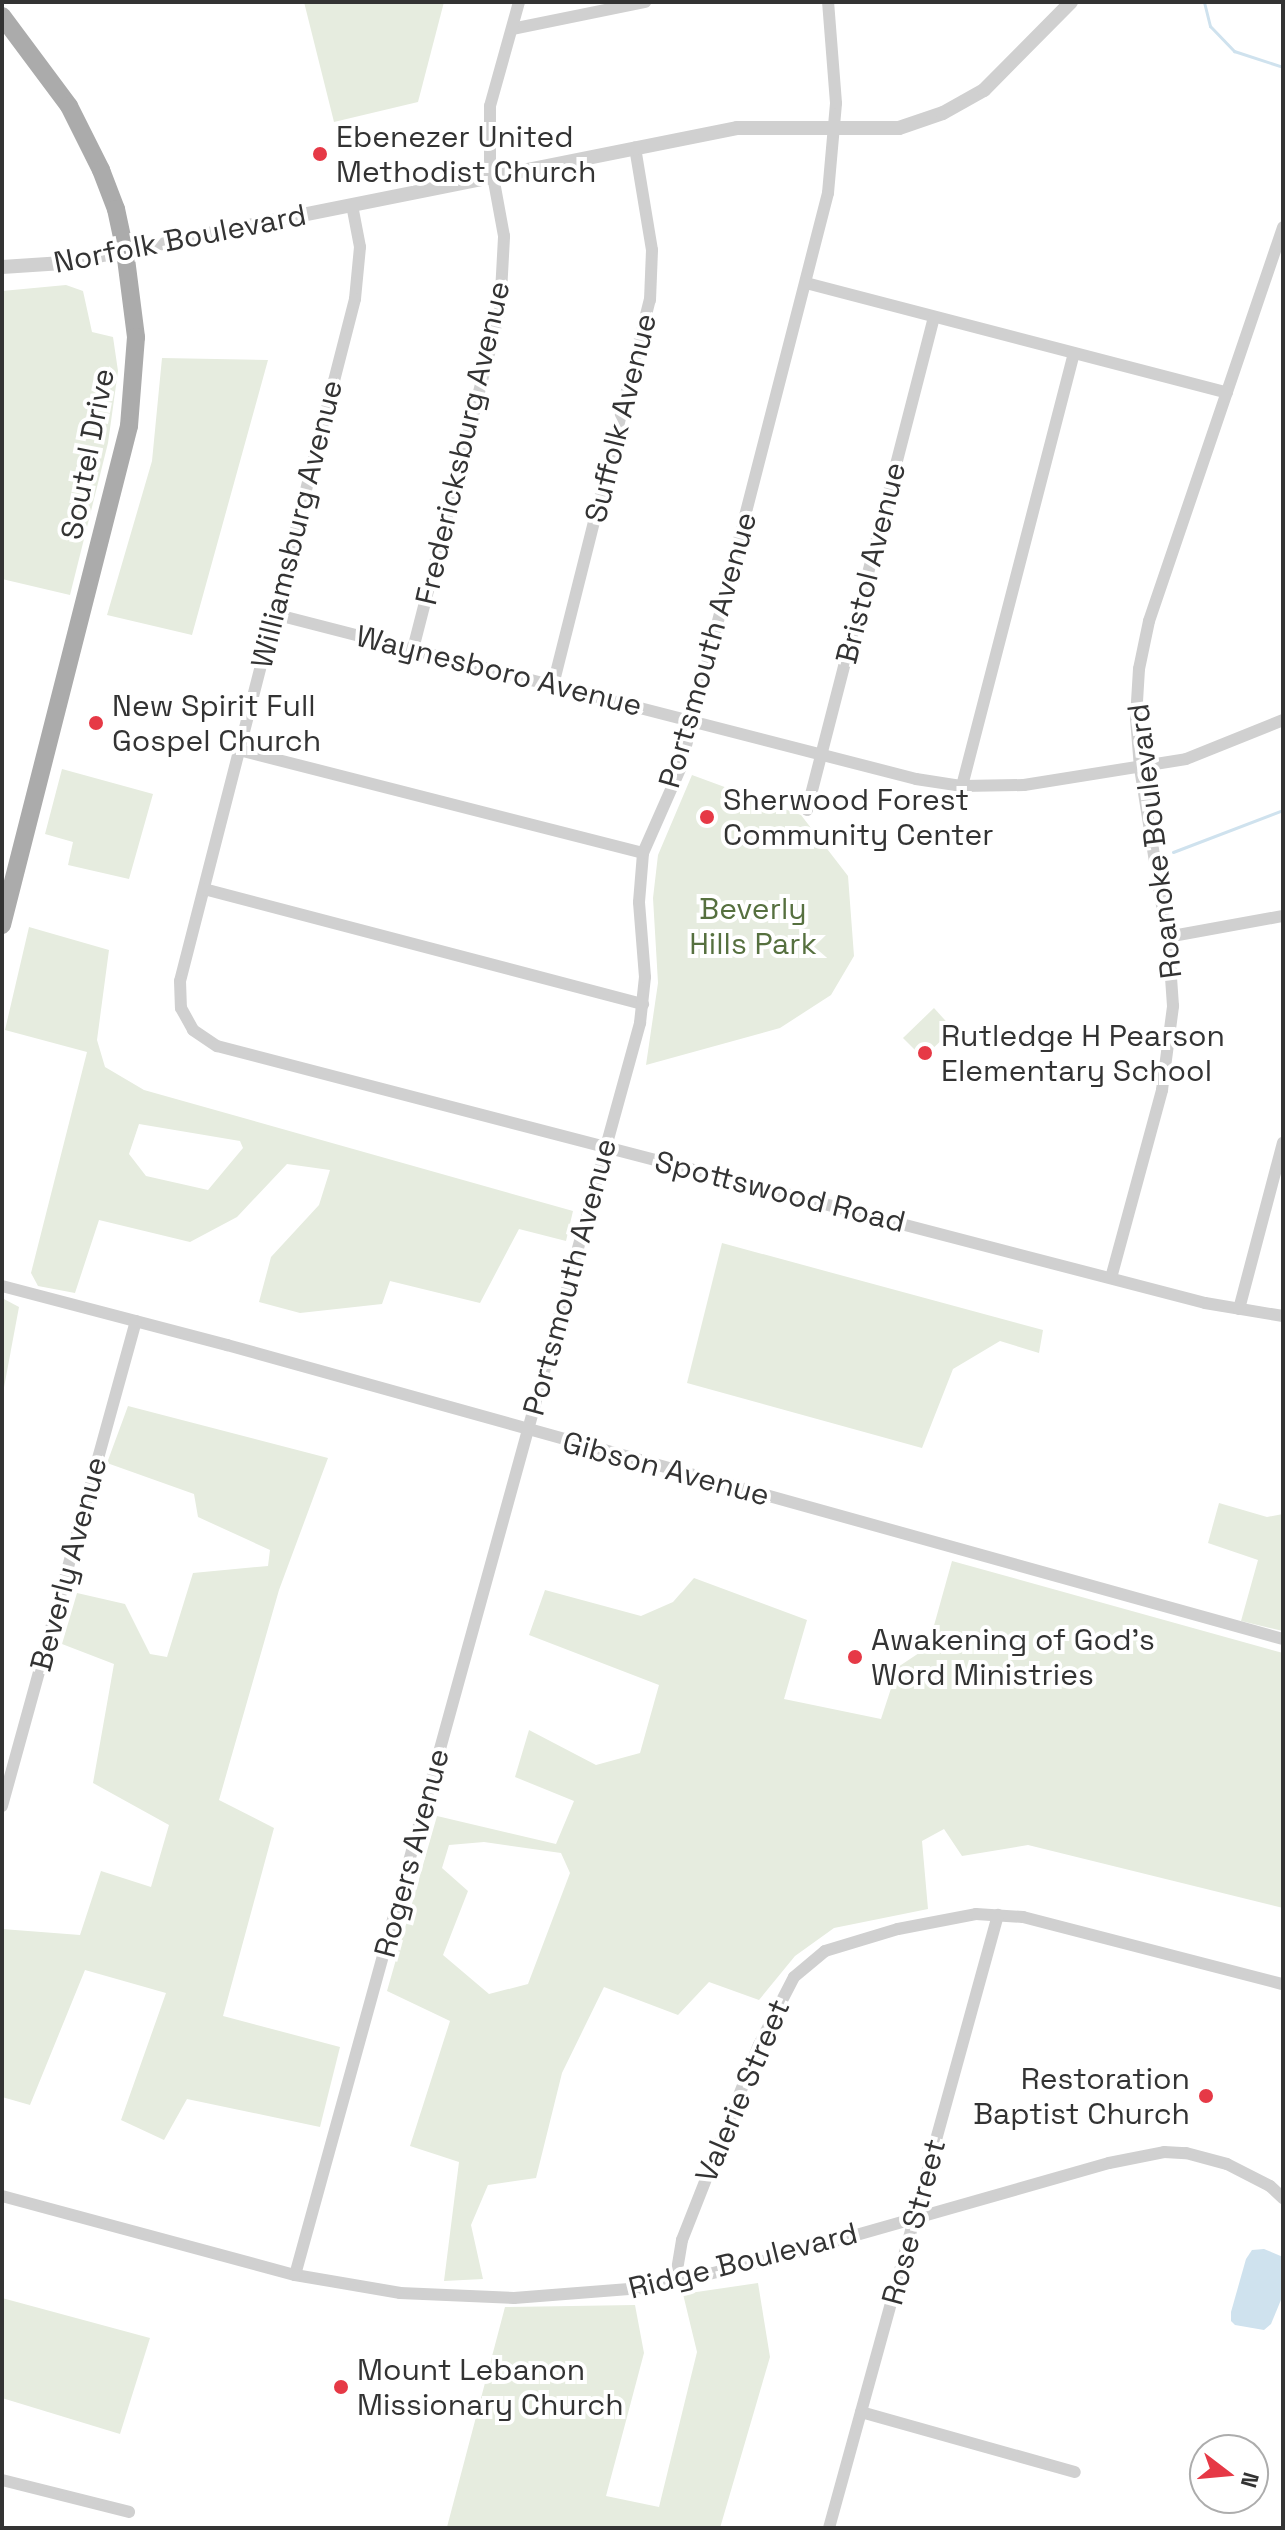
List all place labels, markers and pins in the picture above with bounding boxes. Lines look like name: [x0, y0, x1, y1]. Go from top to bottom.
place label: Ebenezer United Methodist Church: [336, 119, 596, 190]
marker: Ebenezer United Methodist Church: [311, 145, 329, 163]
place label: New Spirit Full Gospel Church: [112, 688, 321, 758]
marker: New Spirit Full Gospel Church: [87, 714, 105, 732]
place label: Sherwood Forest Community Center: [723, 782, 993, 852]
marker: Sherwood Forest Community Center: [698, 808, 716, 826]
place label: Rutledge H Pearson Elementary School: [941, 1018, 1225, 1088]
marker: Rutledge H Pearson Elementary School: [916, 1044, 934, 1062]
place label: Awakening of God's Word Ministries: [871, 1622, 1155, 1692]
marker: Awakening of God's Word Ministries: [846, 1648, 864, 1666]
place label: Restoration Baptist Church: [973, 2061, 1190, 2132]
marker: Restoration Baptist Church: [1197, 2087, 1215, 2105]
place label: Mount Lebanon Missionary Church: [357, 2352, 624, 2422]
marker: Mount Lebanon Missionary Church: [332, 2378, 350, 2396]

